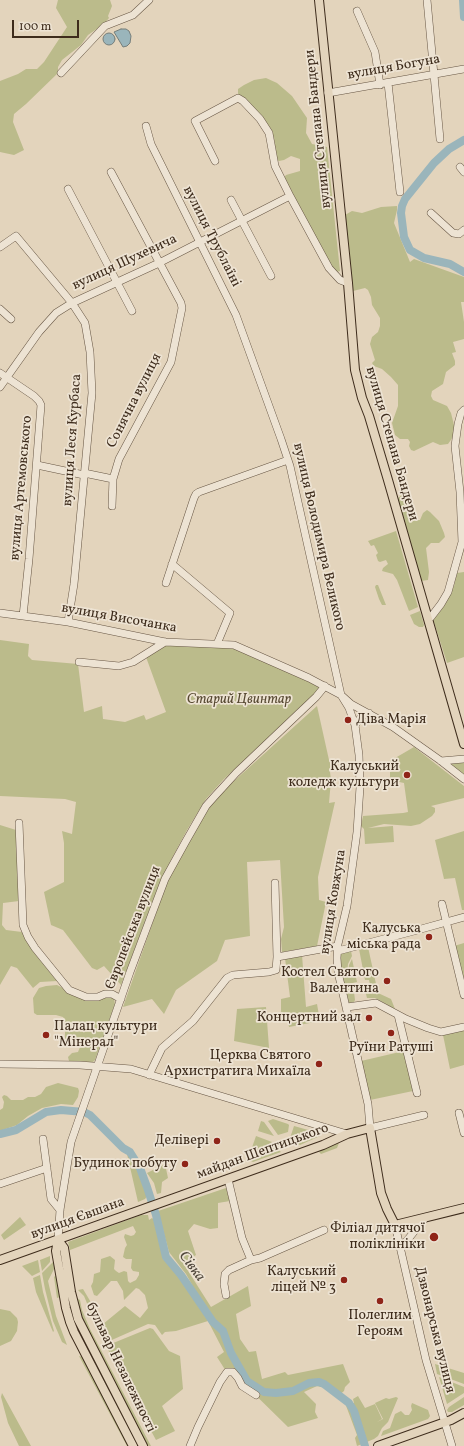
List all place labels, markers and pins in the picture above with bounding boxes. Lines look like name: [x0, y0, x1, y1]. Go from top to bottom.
place label: Діва Марія: [356, 712, 426, 728]
marker: Діва Марія: [343, 715, 353, 725]
place label: Калуський коледж культури: [288, 759, 399, 792]
marker: Калуський коледж культури: [402, 770, 412, 780]
place label: Калуська міська рада: [347, 921, 421, 954]
marker: Калуська міська рада: [424, 932, 434, 942]
place label: Костел Святого Валентина: [281, 965, 379, 998]
marker: Костел Святого Валентина: [382, 976, 392, 986]
place label: Концертний зал: [257, 1010, 361, 1026]
marker: Концертний зал: [364, 1013, 374, 1023]
place label: Палац культури "Мінерал": [54, 1019, 157, 1052]
marker: Руїни Ратуші: [386, 1028, 396, 1038]
marker: Палац культури "Мінерал": [41, 1030, 51, 1040]
place label: Руїни Ратуші: [349, 1040, 433, 1056]
place label: Церква Святого Архистратига Михаїла: [164, 1048, 311, 1080]
marker: Церква Святого Архистратига Михаїла: [314, 1059, 324, 1069]
place label: Делівері: [154, 1133, 209, 1149]
marker: Делівері: [212, 1136, 222, 1146]
place label: Будинок побуту: [73, 1156, 177, 1172]
marker: Будинок побуту: [180, 1159, 190, 1169]
place label: Філіал дитячої поліклініки: [330, 1221, 425, 1254]
marker: Філіал дитячої поліклініки: [428, 1231, 440, 1243]
place label: Калуський ліцей № 3: [267, 1264, 336, 1296]
marker: Калуський ліцей № 3: [339, 1275, 349, 1285]
marker: Полеглим Героям: [375, 1296, 385, 1306]
place label: Полеглим Героям: [348, 1308, 412, 1340]

